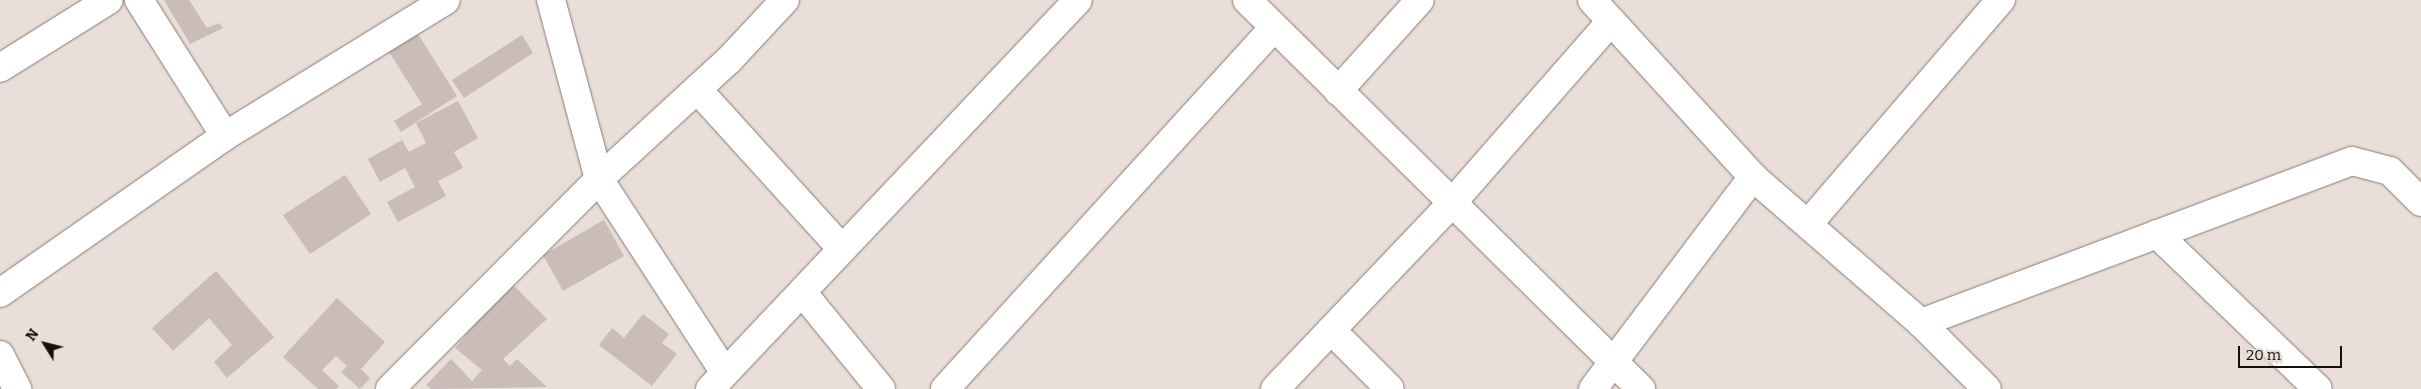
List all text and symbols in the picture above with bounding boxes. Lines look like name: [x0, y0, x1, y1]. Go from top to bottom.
north arrow: [20, 319, 70, 369]
text: N: [22, 326, 43, 344]
scale bar: [2241, 336, 2345, 368]
text: 20 m: [2246, 346, 2281, 364]

